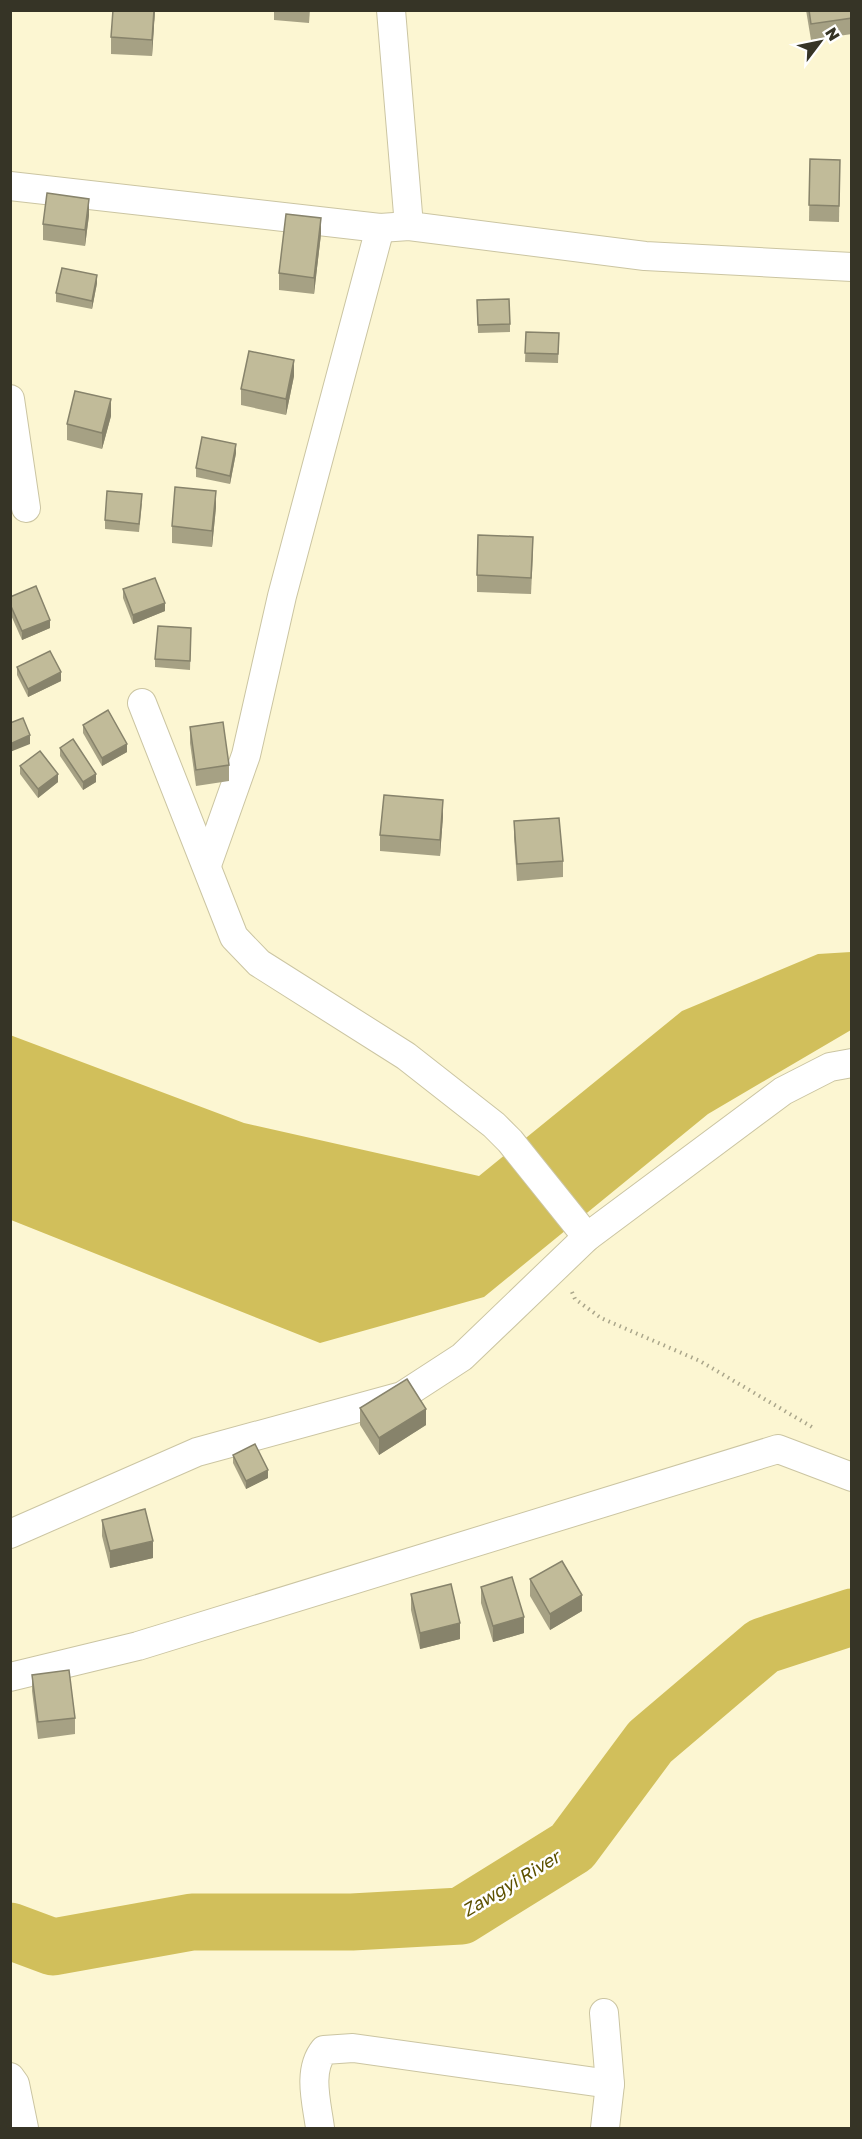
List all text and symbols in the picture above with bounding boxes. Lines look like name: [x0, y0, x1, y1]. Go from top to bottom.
north arrow: [790, 12, 850, 72]
text: N: [821, 24, 844, 45]
water label: Zawgyi River: [458, 1844, 566, 1921]

